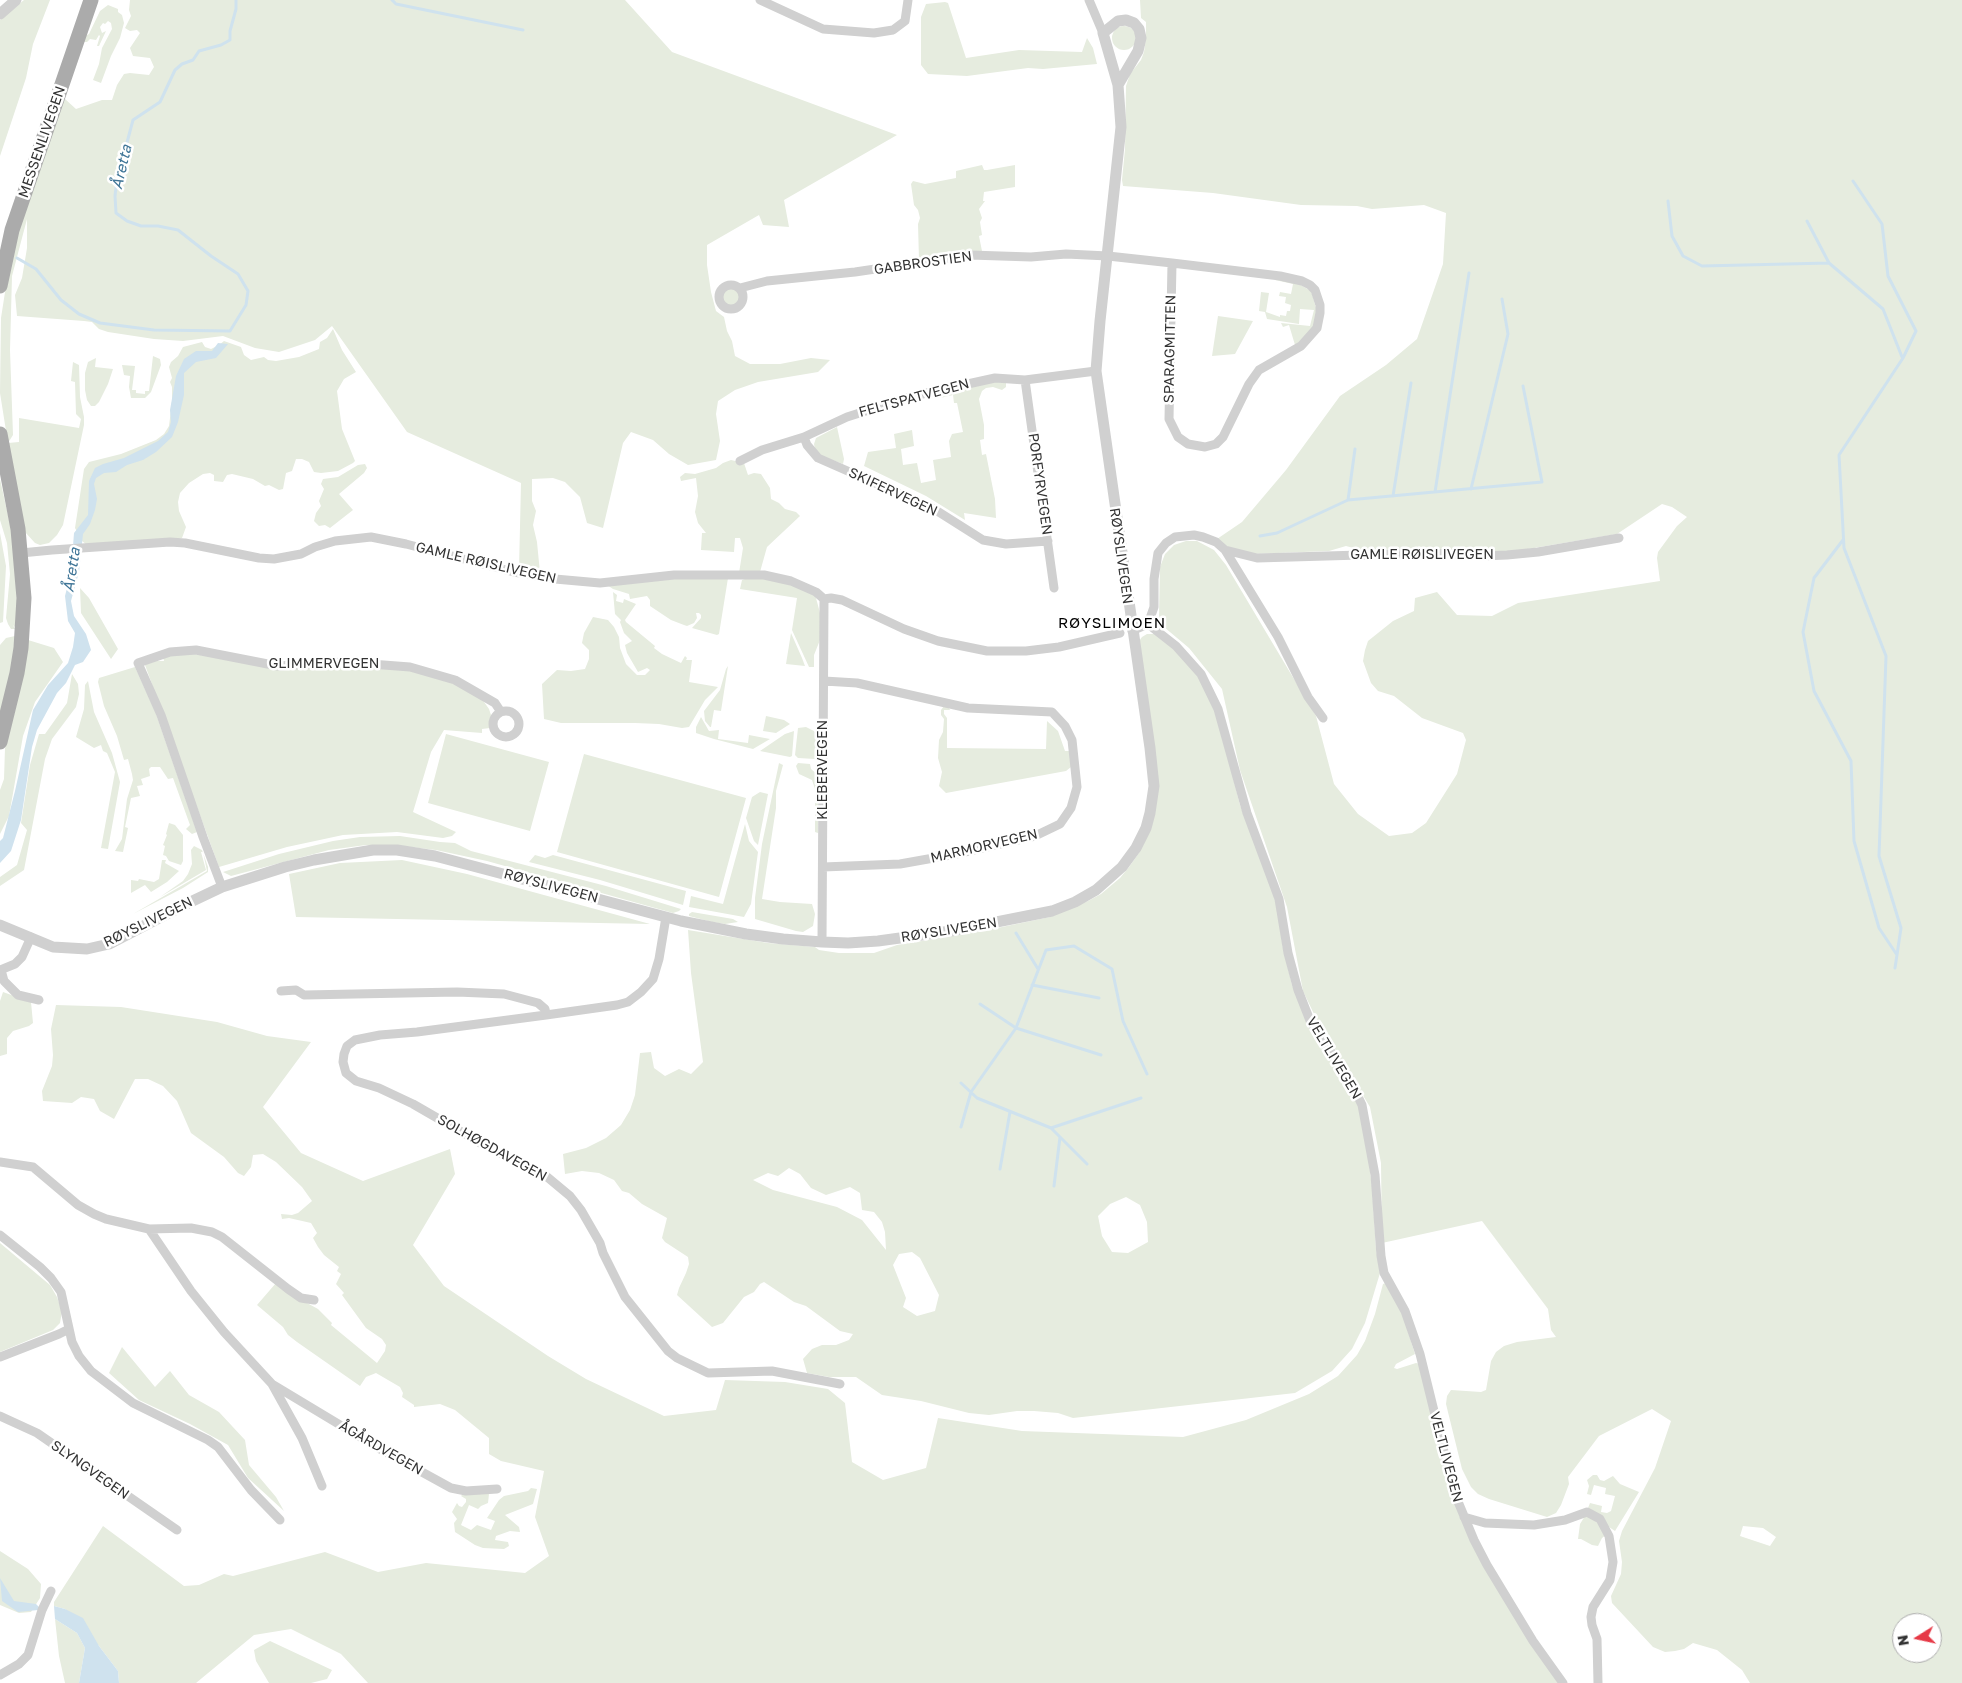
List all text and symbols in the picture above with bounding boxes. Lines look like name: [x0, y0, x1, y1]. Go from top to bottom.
street label: MESSENLIVEGEN: [15, 84, 69, 200]
water label: Åretta: [108, 143, 136, 191]
street label: GABBROSTIEN: [873, 248, 973, 278]
street label: SPARAGMITTEN: [1161, 295, 1179, 403]
street label: FELTSPATVEGEN: [857, 375, 971, 421]
street label: PORFYRVEGEN: [1025, 432, 1055, 536]
street label: SKIFERVEGEN: [846, 464, 940, 520]
street label: RØYSLIVEGEN: [1106, 507, 1136, 605]
street label: GAMLE RØISLIVEGEN: [414, 539, 558, 587]
water label: Åretta: [60, 546, 84, 594]
street label: GAMLE RØISLIVEGEN: [1350, 547, 1494, 563]
district label: RØYSLIMOEN: [1057, 614, 1167, 632]
street label: GLIMMERVEGEN: [268, 656, 380, 672]
street label: KLEBERVEGEN: [815, 720, 831, 820]
street label: MARMORVEGEN: [929, 826, 1039, 866]
street label: RØYSLIVEGEN: [502, 865, 600, 907]
street label: RØYSLIVEGEN: [101, 893, 195, 951]
street label: RØYSLIVEGEN: [900, 914, 998, 946]
street label: VELTLIVEGEN: [1303, 1014, 1365, 1102]
street label: SOLHØGDAVEGEN: [434, 1111, 550, 1185]
street label: VELTLIVEGEN: [1426, 1410, 1466, 1504]
street label: ÅGÅRDVEGEN: [336, 1417, 426, 1479]
street label: SLYNGVEGEN: [48, 1437, 132, 1503]
north arrow: [1892, 1613, 1942, 1663]
text: N: [1893, 1634, 1912, 1647]

